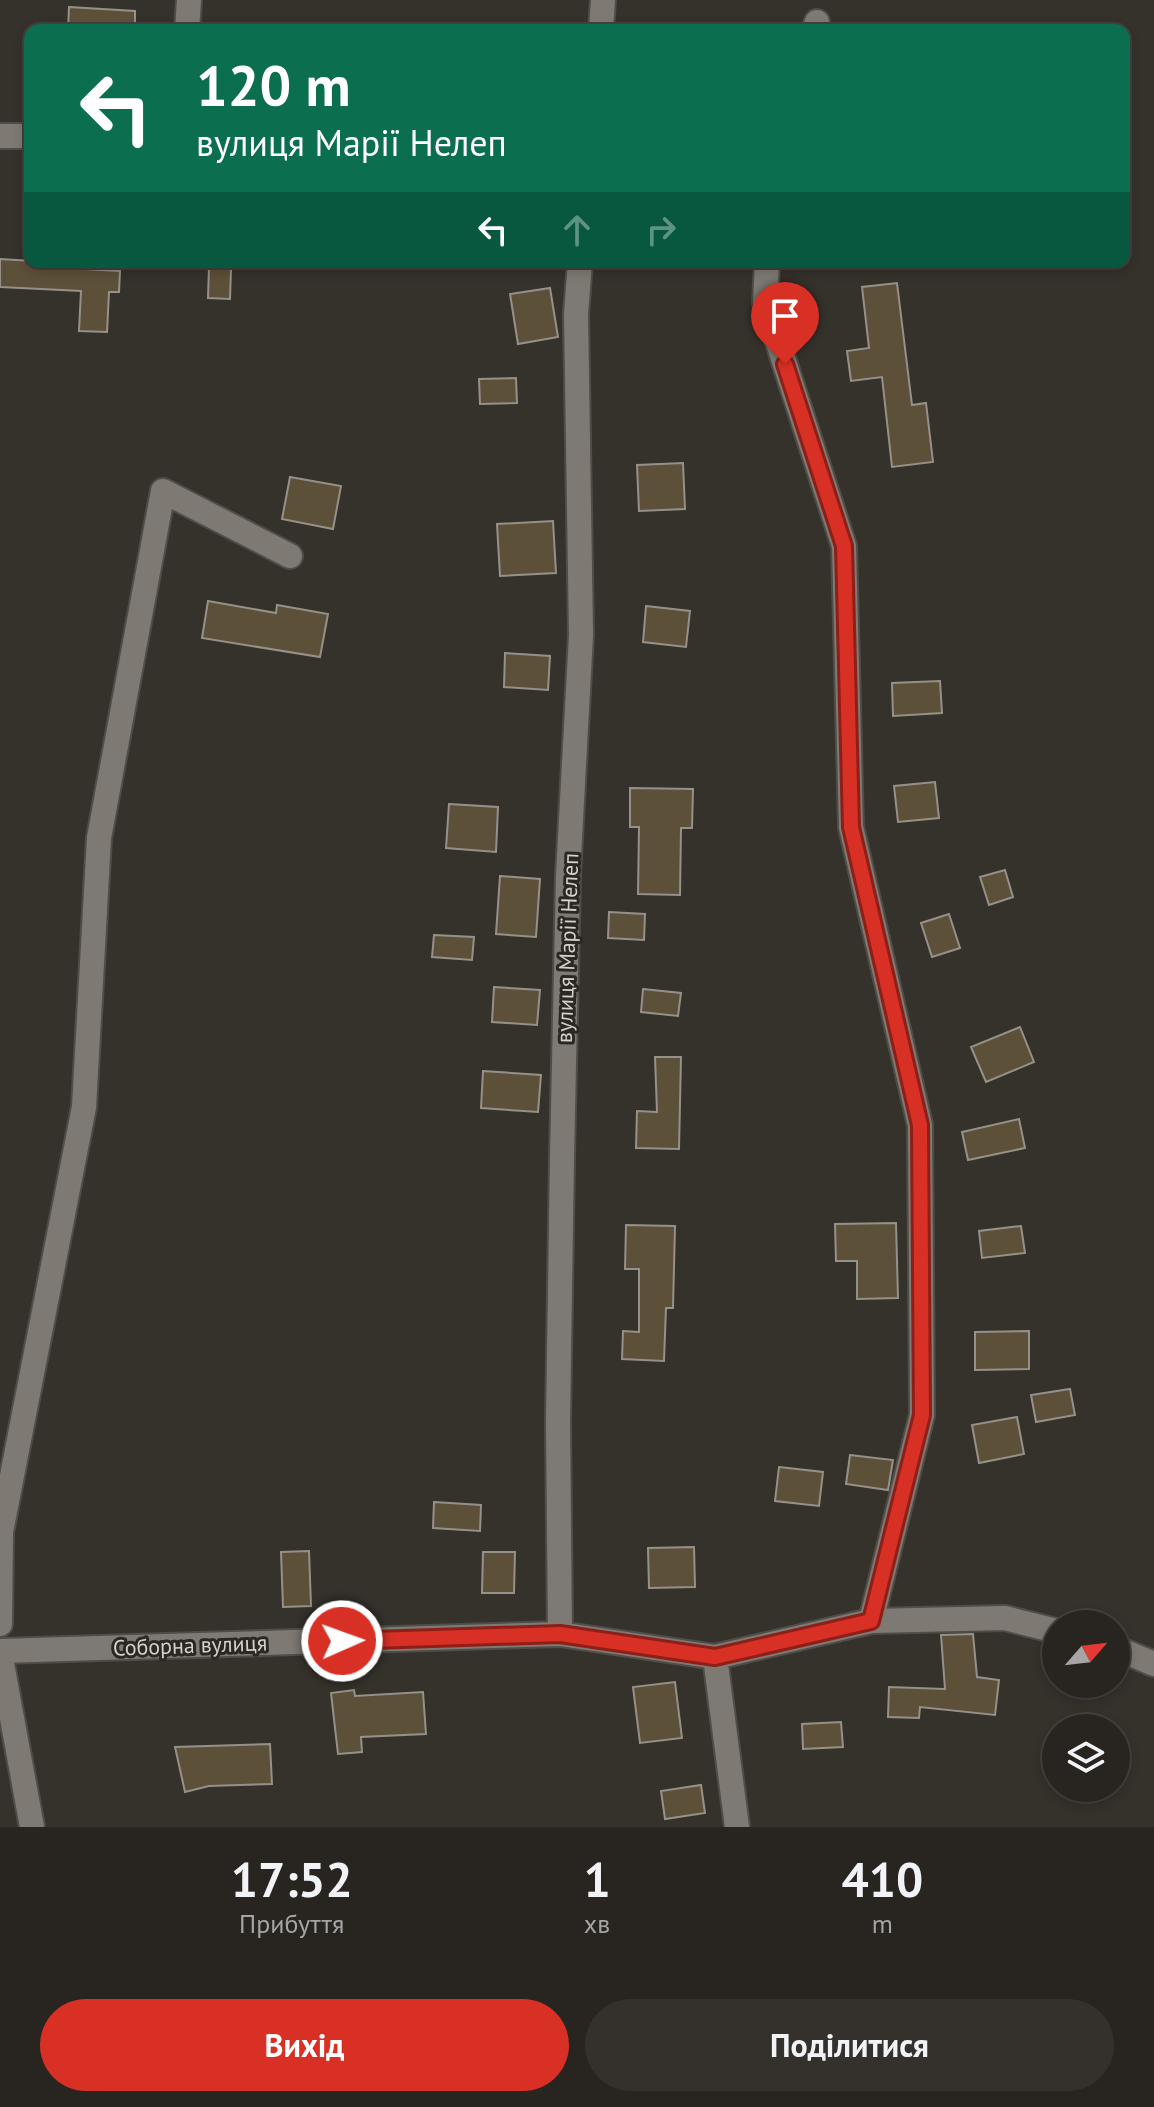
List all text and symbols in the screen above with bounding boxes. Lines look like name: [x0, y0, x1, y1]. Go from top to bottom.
text: 120 m: [196, 49, 351, 121]
icon: left: [64, 56, 168, 160]
text: вулиця Марії Нелеп: [196, 119, 507, 166]
icon: left: [471, 208, 515, 252]
icon: ahead: [555, 208, 599, 252]
icon: right: [639, 208, 683, 252]
pin: [751, 282, 819, 364]
icon: arrive: [763, 294, 807, 338]
street label: вулиця Марії Нелеп: [550, 853, 584, 1043]
position arrow: [300, 1599, 384, 1683]
north arrow: [1042, 1610, 1130, 1698]
map controls: [1042, 1610, 1130, 1802]
street label: Соборна вулиця: [112, 1628, 268, 1662]
button: layers: [1042, 1714, 1130, 1802]
text: 17:52: [231, 1848, 353, 1910]
text: 1: [583, 1848, 611, 1910]
text: 410: [841, 1848, 923, 1910]
text: Прибуття: [239, 1907, 344, 1940]
text: хв: [584, 1907, 610, 1940]
text: m: [872, 1907, 893, 1940]
button: Вихід: [40, 1999, 569, 2091]
button: Поділитися: [585, 1999, 1114, 2091]

